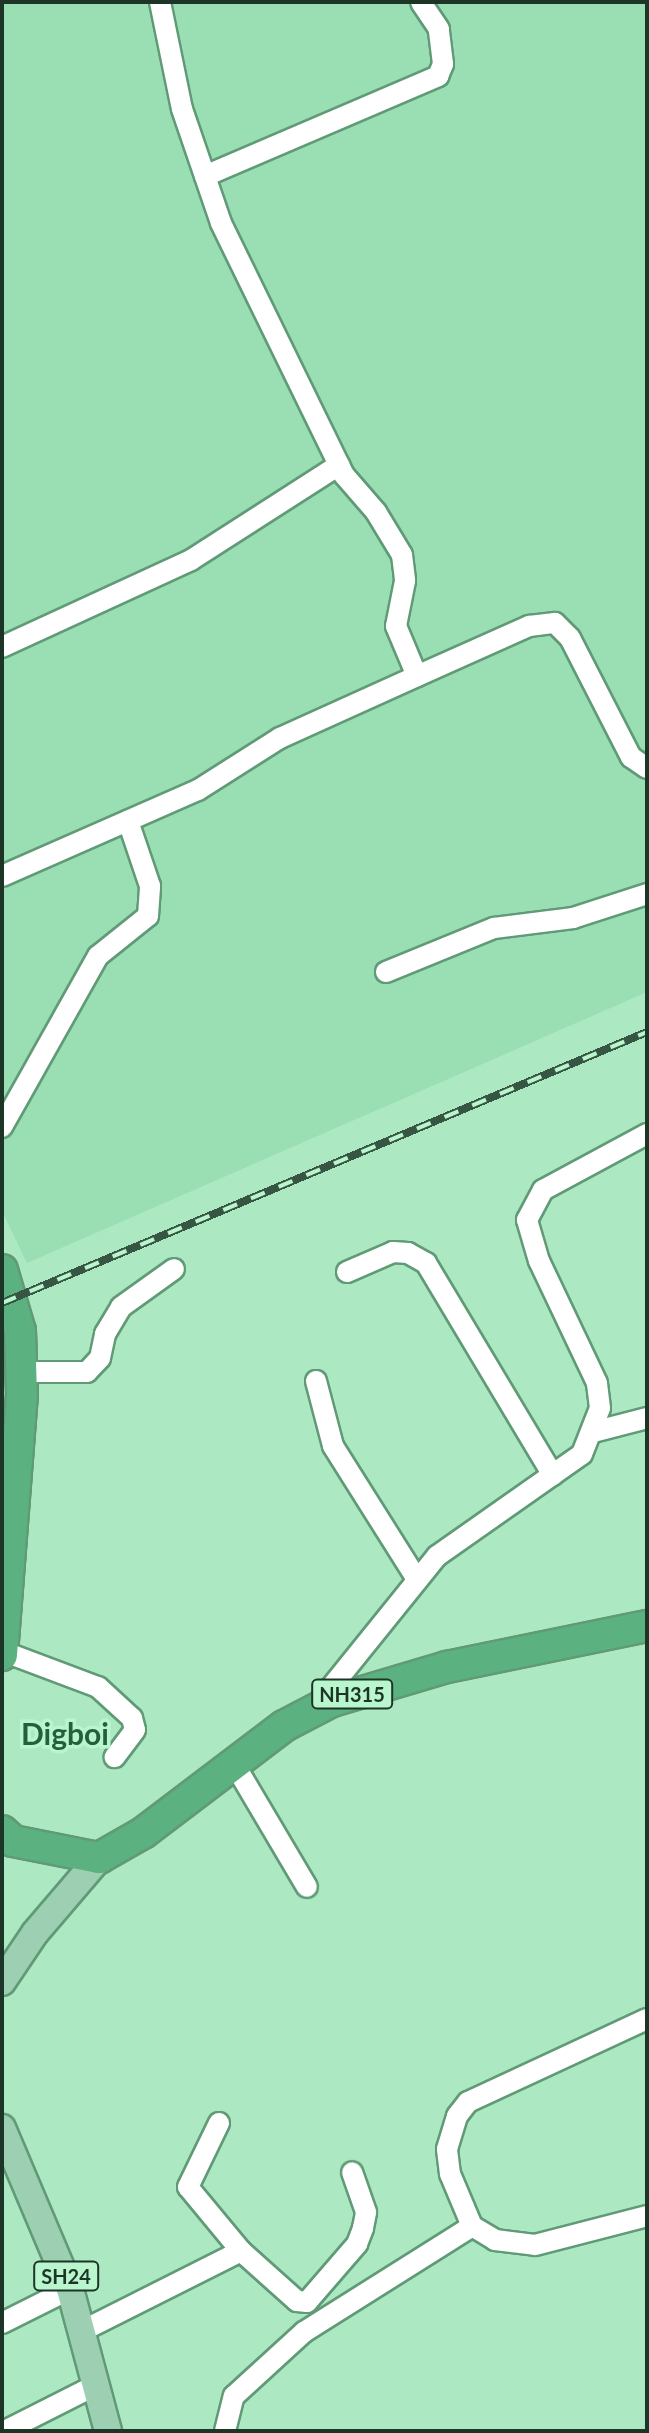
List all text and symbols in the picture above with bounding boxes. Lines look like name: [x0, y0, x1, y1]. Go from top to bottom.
road number: NH315: [310, 1678, 394, 1710]
district label: Digboi: [21, 1715, 109, 1751]
road number: SH24: [32, 2260, 100, 2292]

